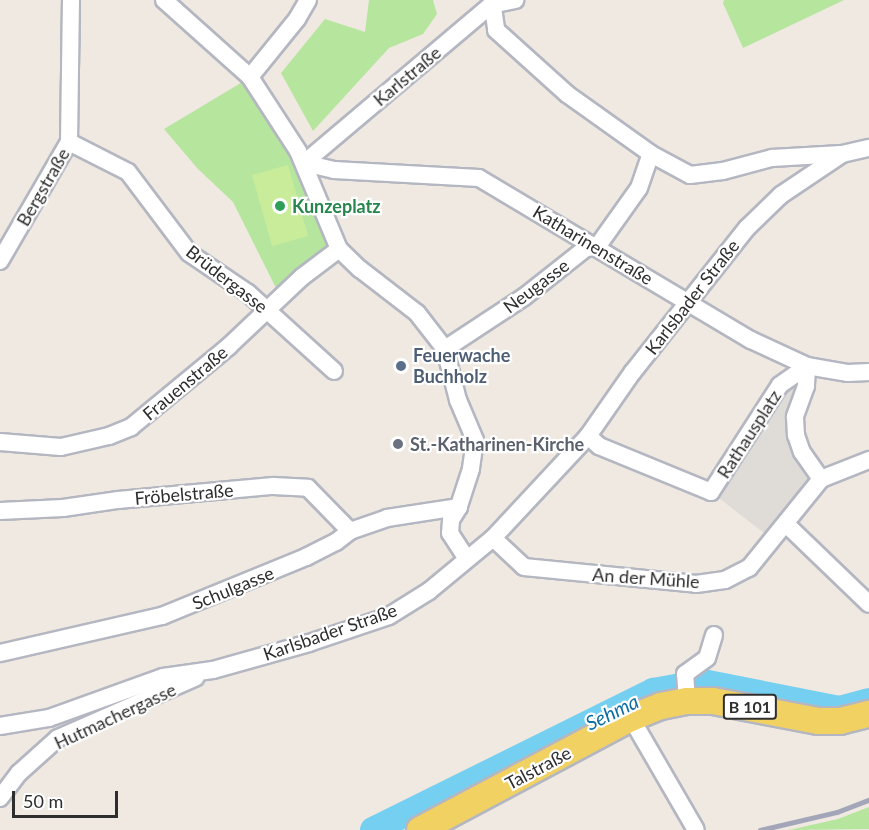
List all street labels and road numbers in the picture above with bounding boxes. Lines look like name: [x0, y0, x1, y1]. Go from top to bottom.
street label: Karlstraße: [369, 42, 445, 110]
street label: Bergstraße: [12, 144, 74, 230]
street label: Katharinenstraße: [529, 201, 657, 289]
street label: Karlsbader Straße: [640, 235, 744, 359]
street label: Brüdergasse: [182, 241, 272, 317]
street label: Neugasse: [499, 254, 573, 318]
street label: Frauenstraße: [138, 341, 232, 425]
street label: Rathausplatz: [712, 386, 786, 482]
street label: Fröbelstraße: [134, 479, 234, 509]
street label: Schulgasse: [189, 562, 277, 614]
street label: An der Mühle: [591, 563, 701, 593]
street label: Karlsbader Straße: [260, 599, 400, 665]
street label: Hutmachergasse: [51, 678, 179, 754]
road number: B 101: [722, 694, 778, 720]
street label: Talstraße: [501, 742, 575, 794]

